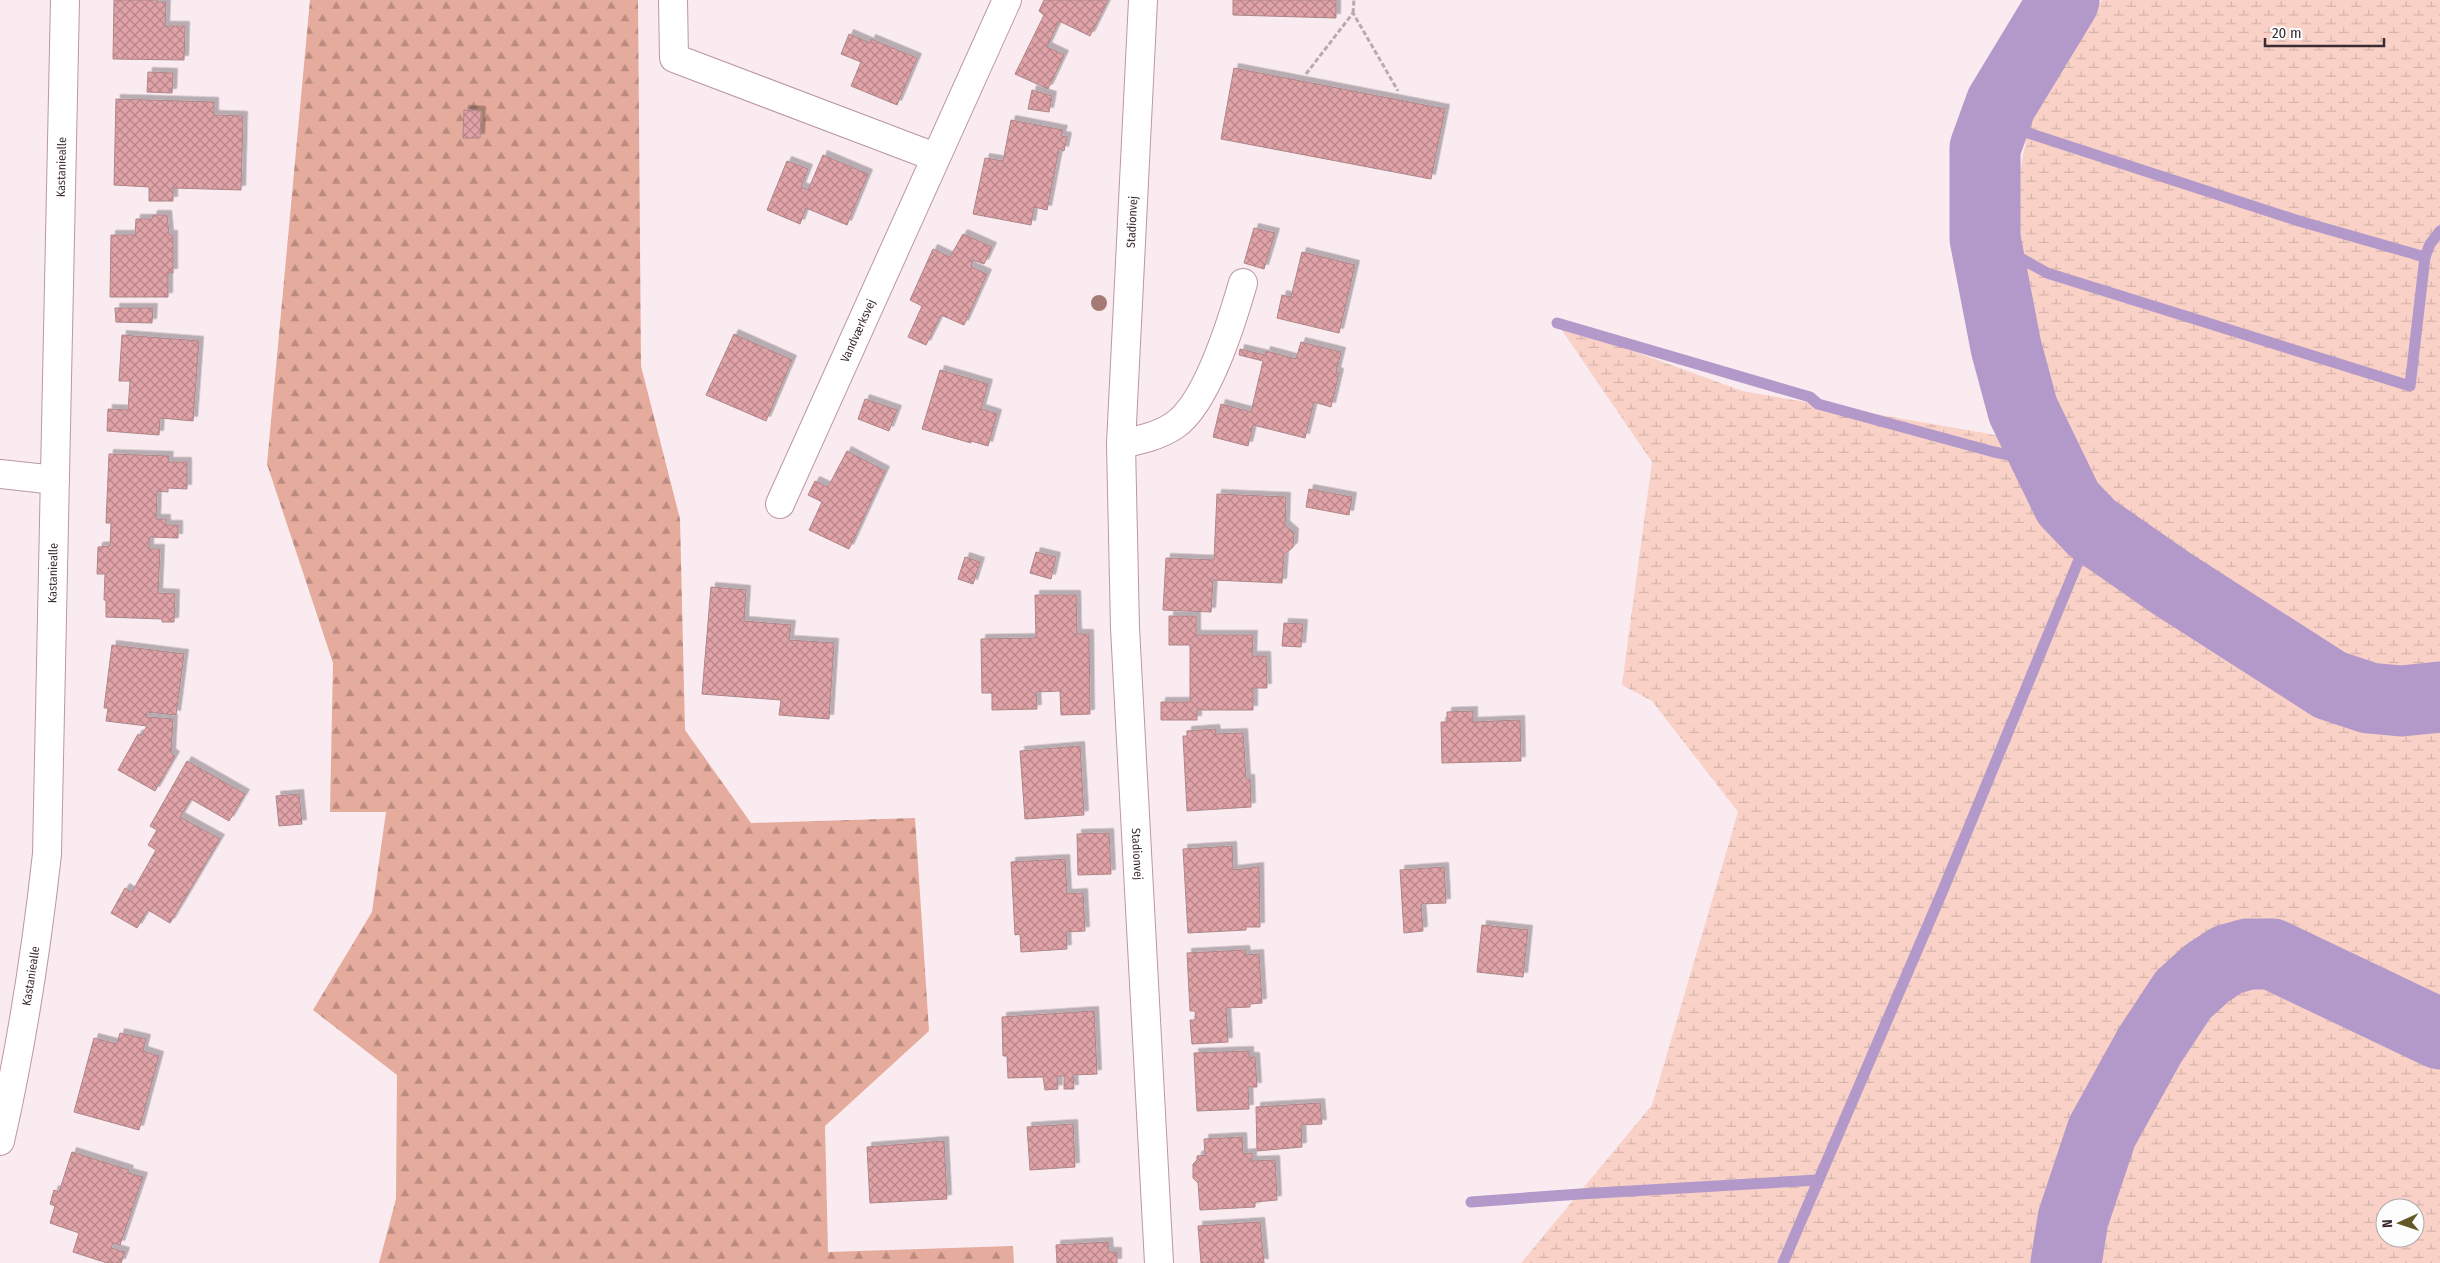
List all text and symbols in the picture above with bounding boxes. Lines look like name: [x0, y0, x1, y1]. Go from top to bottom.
scale bar: [2265, 15, 2384, 47]
text: 20 m: [2272, 24, 2302, 42]
street label: Kastaniealle: [54, 137, 69, 197]
street label: Stadionvej: [1124, 196, 1140, 248]
street label: Vandværksvej: [838, 297, 878, 365]
street label: Kastaniealle: [45, 543, 61, 603]
street label: Stadionvej: [1129, 828, 1145, 880]
street label: Kastaniealle: [20, 945, 42, 1007]
north arrow: [2375, 1198, 2425, 1248]
text: N: [2379, 1219, 2396, 1228]

